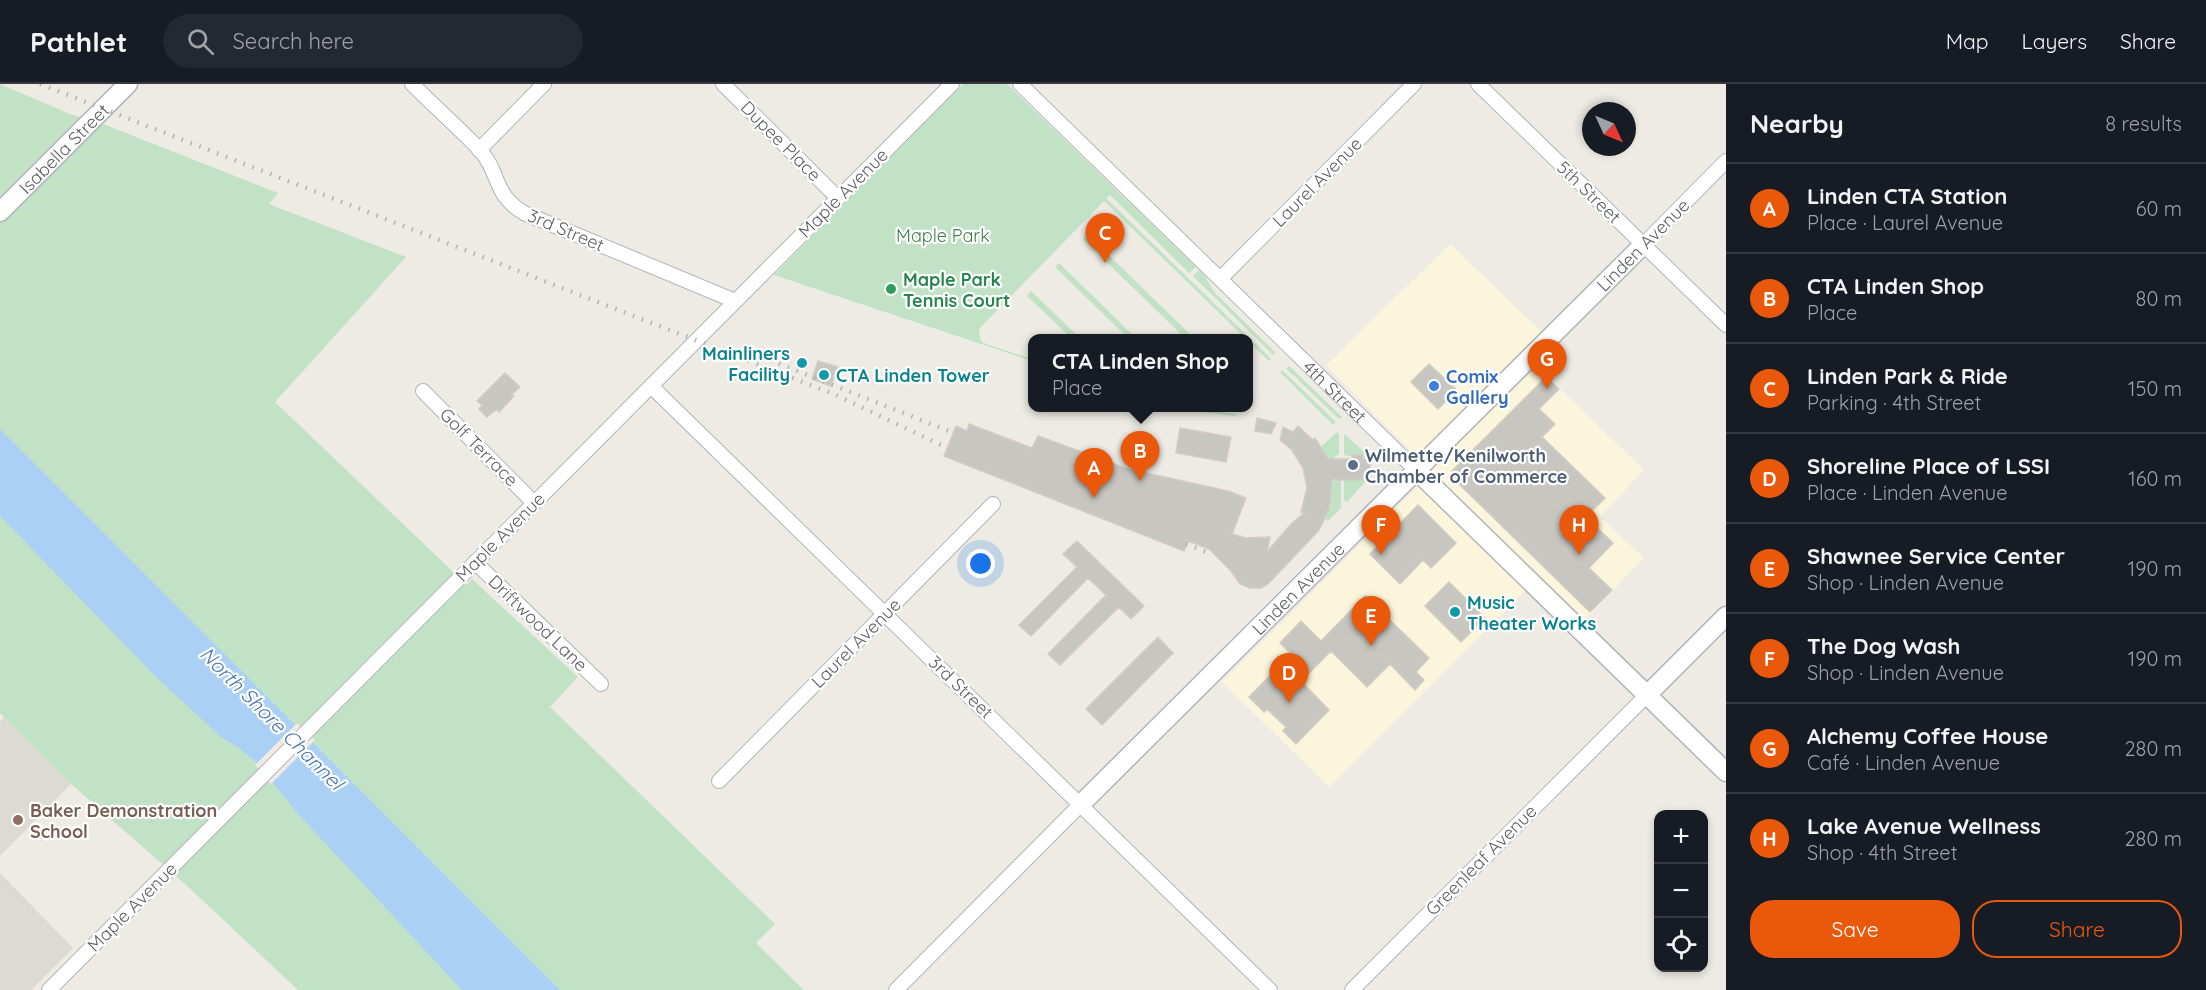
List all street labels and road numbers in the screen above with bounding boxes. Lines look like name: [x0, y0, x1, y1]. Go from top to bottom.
street label: Dupee Place: [736, 96, 826, 186]
street label: Isabella Street: [14, 98, 114, 198]
street label: Laurel Avenue: [1267, 132, 1367, 232]
street label: Maple Avenue: [793, 143, 893, 243]
street label: 5th Street: [1552, 156, 1626, 228]
street label: Linden Avenue: [1592, 194, 1694, 296]
street label: 3rd Street: [524, 204, 608, 256]
street label: 4th Street: [1298, 355, 1372, 427]
street label: Golf Terrace: [435, 403, 523, 491]
street label: Maple Avenue: [450, 487, 550, 587]
street label: Linden Avenue: [1247, 537, 1349, 639]
street label: Driftwood Lane: [484, 570, 592, 676]
street label: Laurel Avenue: [806, 593, 906, 693]
street label: 3rd Street: [924, 651, 998, 723]
street label: Greenleaf Avenue: [1421, 800, 1541, 920]
street label: Maple Avenue: [82, 857, 182, 957]

